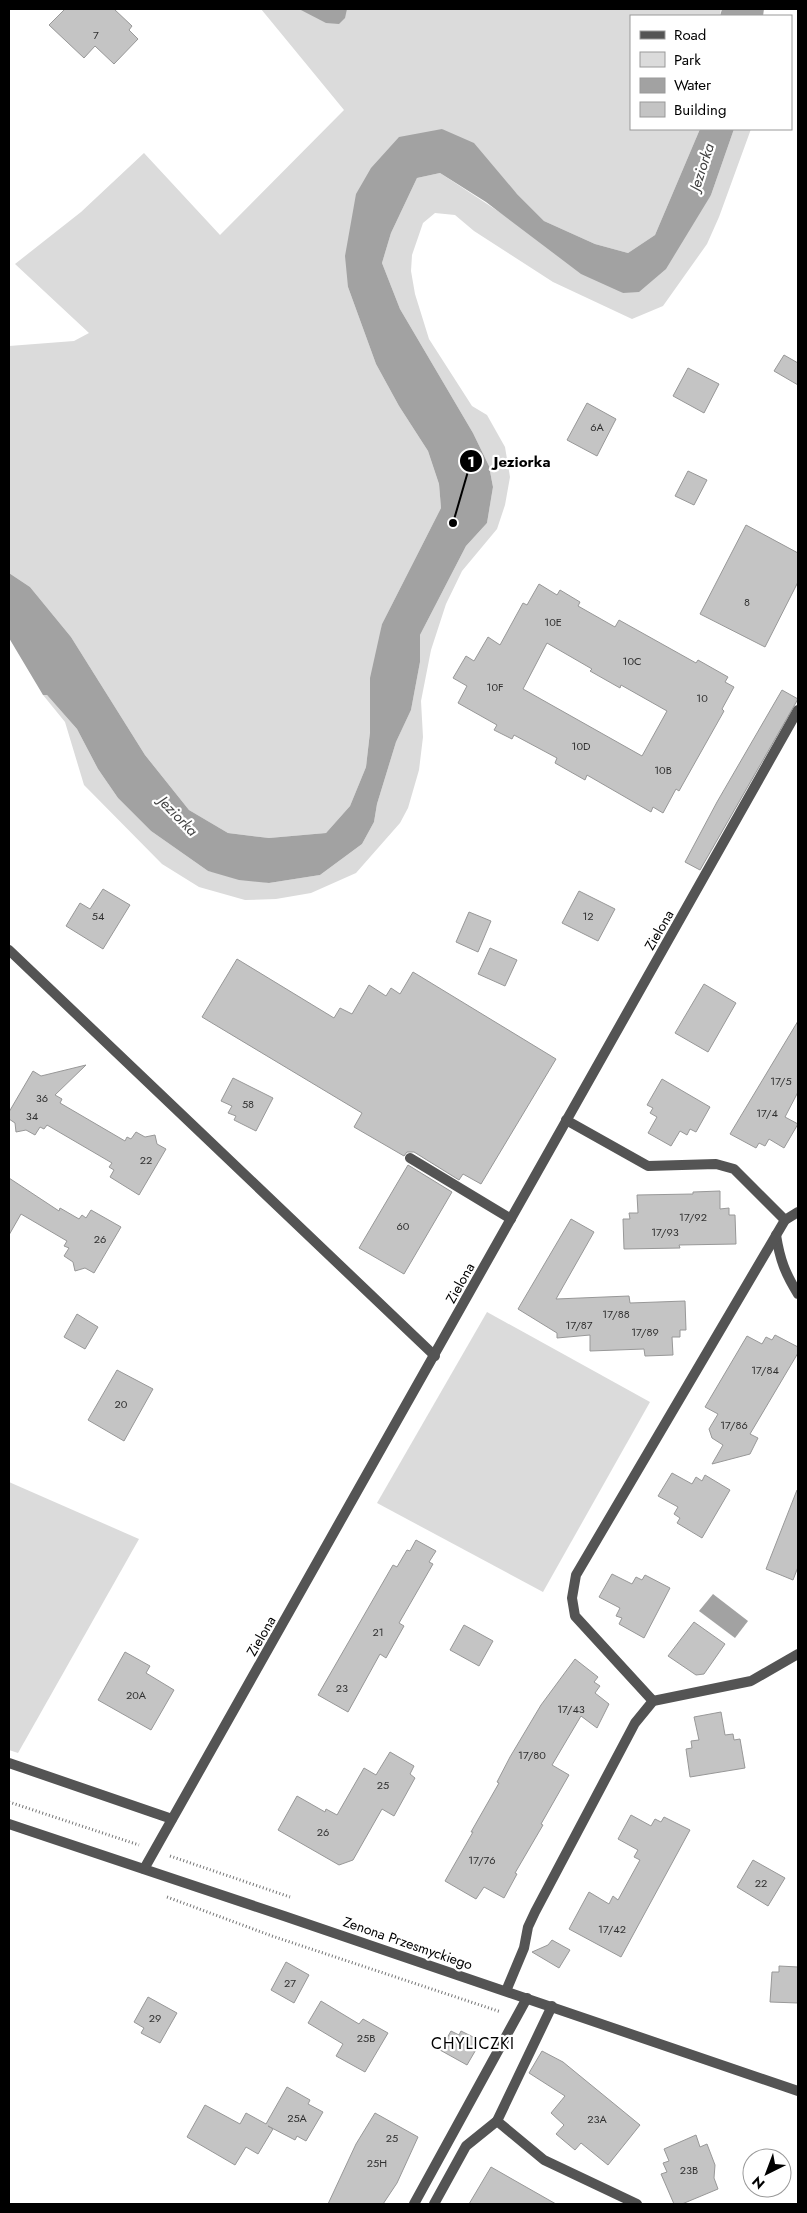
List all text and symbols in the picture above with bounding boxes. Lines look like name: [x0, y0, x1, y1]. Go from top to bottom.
legend: [630, 15, 792, 130]
text: Road: [674, 24, 706, 46]
house number: 7: [93, 27, 99, 43]
text: Park: [674, 49, 701, 71]
text: Water: [674, 74, 712, 96]
text: Building: [674, 99, 726, 121]
water label: Jeziorka: [683, 140, 720, 197]
house number: 6A: [590, 419, 605, 435]
callout: Jeziorka: [458, 446, 561, 476]
text: 1: [467, 451, 475, 473]
text: Jeziorka: [490, 451, 551, 473]
house number: 8: [744, 594, 750, 610]
house number: 10E: [544, 614, 562, 630]
house number: 10C: [622, 653, 642, 669]
house number: 10F: [486, 679, 504, 695]
house number: 10: [696, 690, 708, 706]
house number: 10D: [571, 738, 591, 754]
house number: 10B: [654, 762, 672, 778]
water label: Jeziorka: [151, 789, 203, 842]
street label: Zielona: [639, 906, 679, 954]
house number: 54: [92, 908, 105, 924]
house number: 12: [582, 908, 594, 924]
house number: 17/5: [770, 1073, 792, 1089]
house number: 36: [36, 1090, 48, 1106]
house number: 58: [242, 1096, 254, 1112]
house number: 17/4: [756, 1105, 778, 1121]
house number: 34: [26, 1108, 39, 1124]
house number: 22: [140, 1152, 152, 1168]
house number: 17/92: [679, 1209, 707, 1225]
house number: 60: [397, 1218, 410, 1234]
house number: 17/93: [651, 1224, 679, 1240]
house number: 26: [94, 1231, 106, 1247]
street label: Zielona: [441, 1259, 479, 1307]
house number: 17/88: [602, 1306, 630, 1322]
house number: 17/87: [566, 1317, 593, 1333]
house number: 17/89: [631, 1324, 659, 1340]
house number: 17/84: [751, 1362, 779, 1378]
house number: 20: [115, 1396, 128, 1412]
house number: 17/86: [720, 1417, 748, 1433]
street label: Zielona: [241, 1612, 281, 1660]
house number: 21: [372, 1624, 384, 1640]
house number: 23: [336, 1680, 348, 1696]
house number: 20A: [126, 1687, 147, 1703]
house number: 17/43: [557, 1701, 585, 1717]
house number: 17/80: [518, 1747, 546, 1763]
house number: 25: [377, 1777, 389, 1793]
house number: 26: [317, 1824, 329, 1840]
house number: 17/76: [468, 1852, 496, 1868]
house number: 22: [755, 1875, 767, 1891]
street label: Zenona Przesmyckiego: [341, 1911, 476, 1975]
house number: 17/42: [598, 1921, 626, 1937]
house number: 27: [284, 1975, 296, 1991]
house number: 29: [149, 2010, 161, 2026]
house number: 25B: [357, 2030, 375, 2046]
district label: CHYLICZKI: [431, 2032, 515, 2055]
house number: 25A: [287, 2110, 308, 2126]
house number: 23A: [587, 2111, 607, 2127]
house number: 25: [386, 2130, 398, 2146]
north arrow: [742, 2148, 792, 2198]
house number: 25H: [367, 2155, 387, 2171]
house number: 23B: [680, 2162, 698, 2178]
text: N: [747, 2172, 769, 2194]

